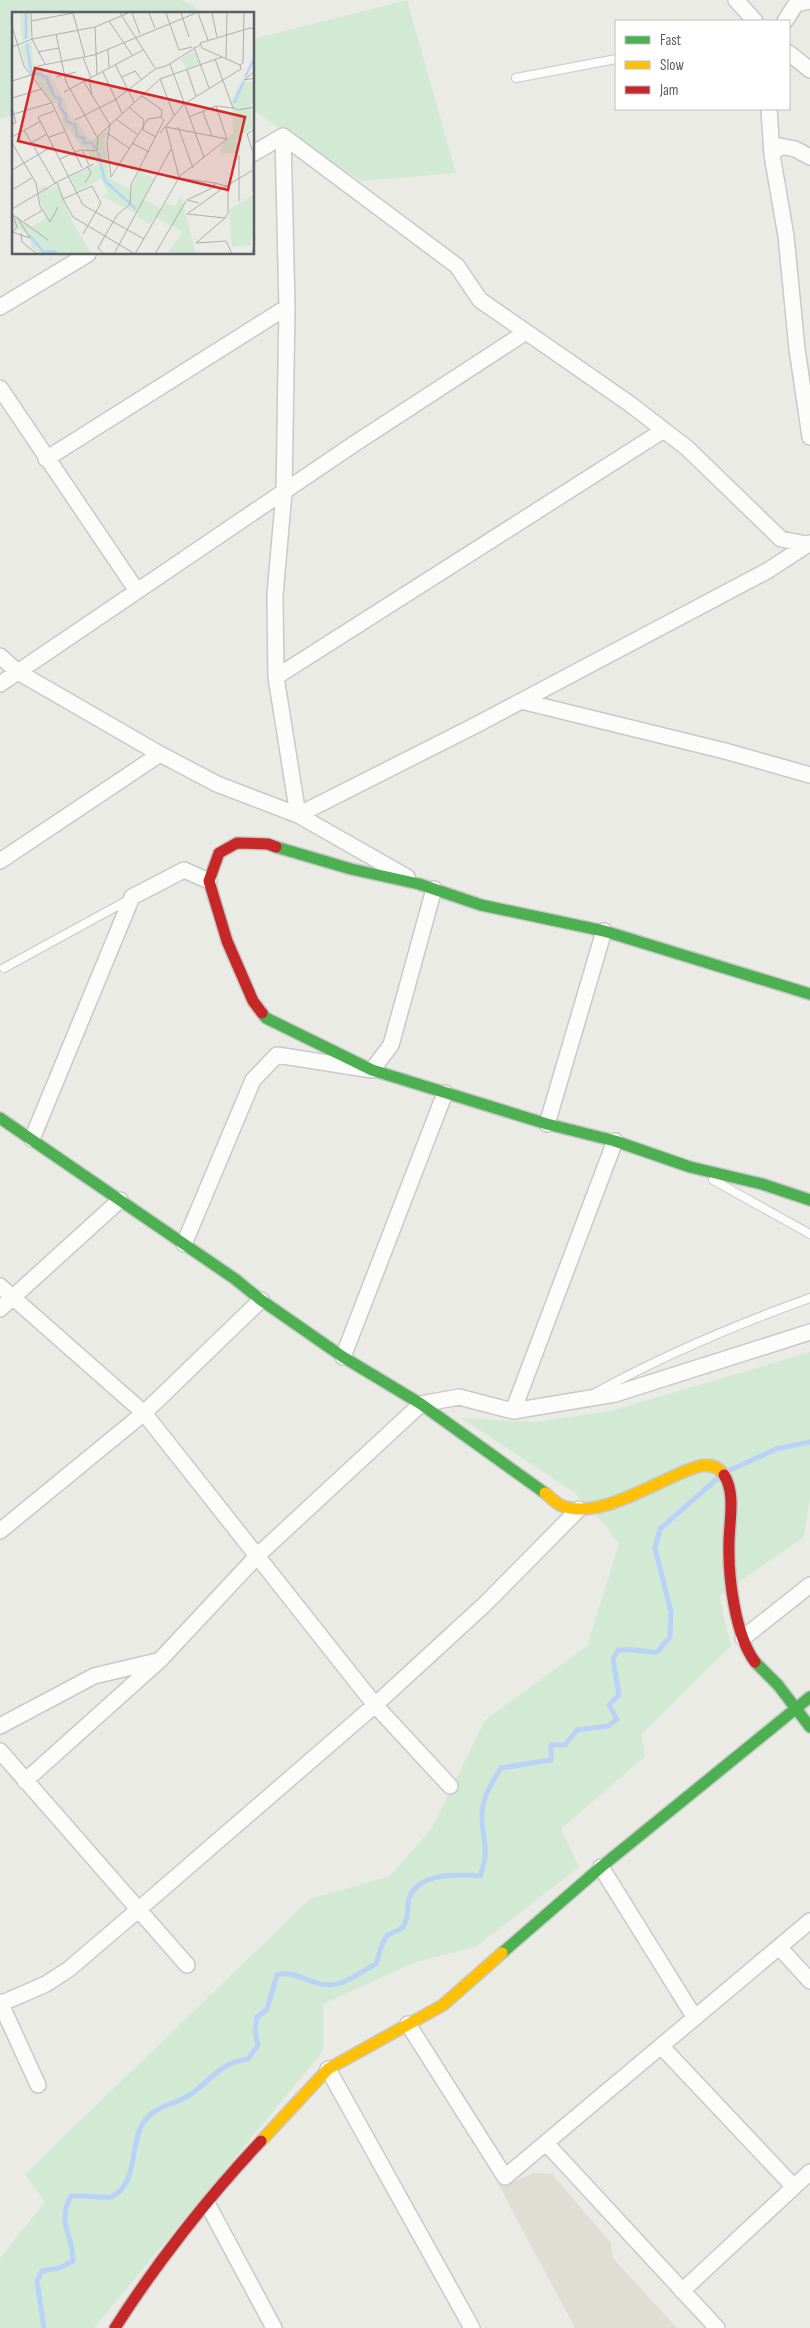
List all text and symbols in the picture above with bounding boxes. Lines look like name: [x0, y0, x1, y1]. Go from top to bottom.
inset map: [12, 12, 255, 255]
legend: [615, 20, 790, 110]
text: Fast: [660, 31, 682, 50]
text: Slow: [660, 56, 684, 75]
text: Jam: [659, 81, 678, 100]

